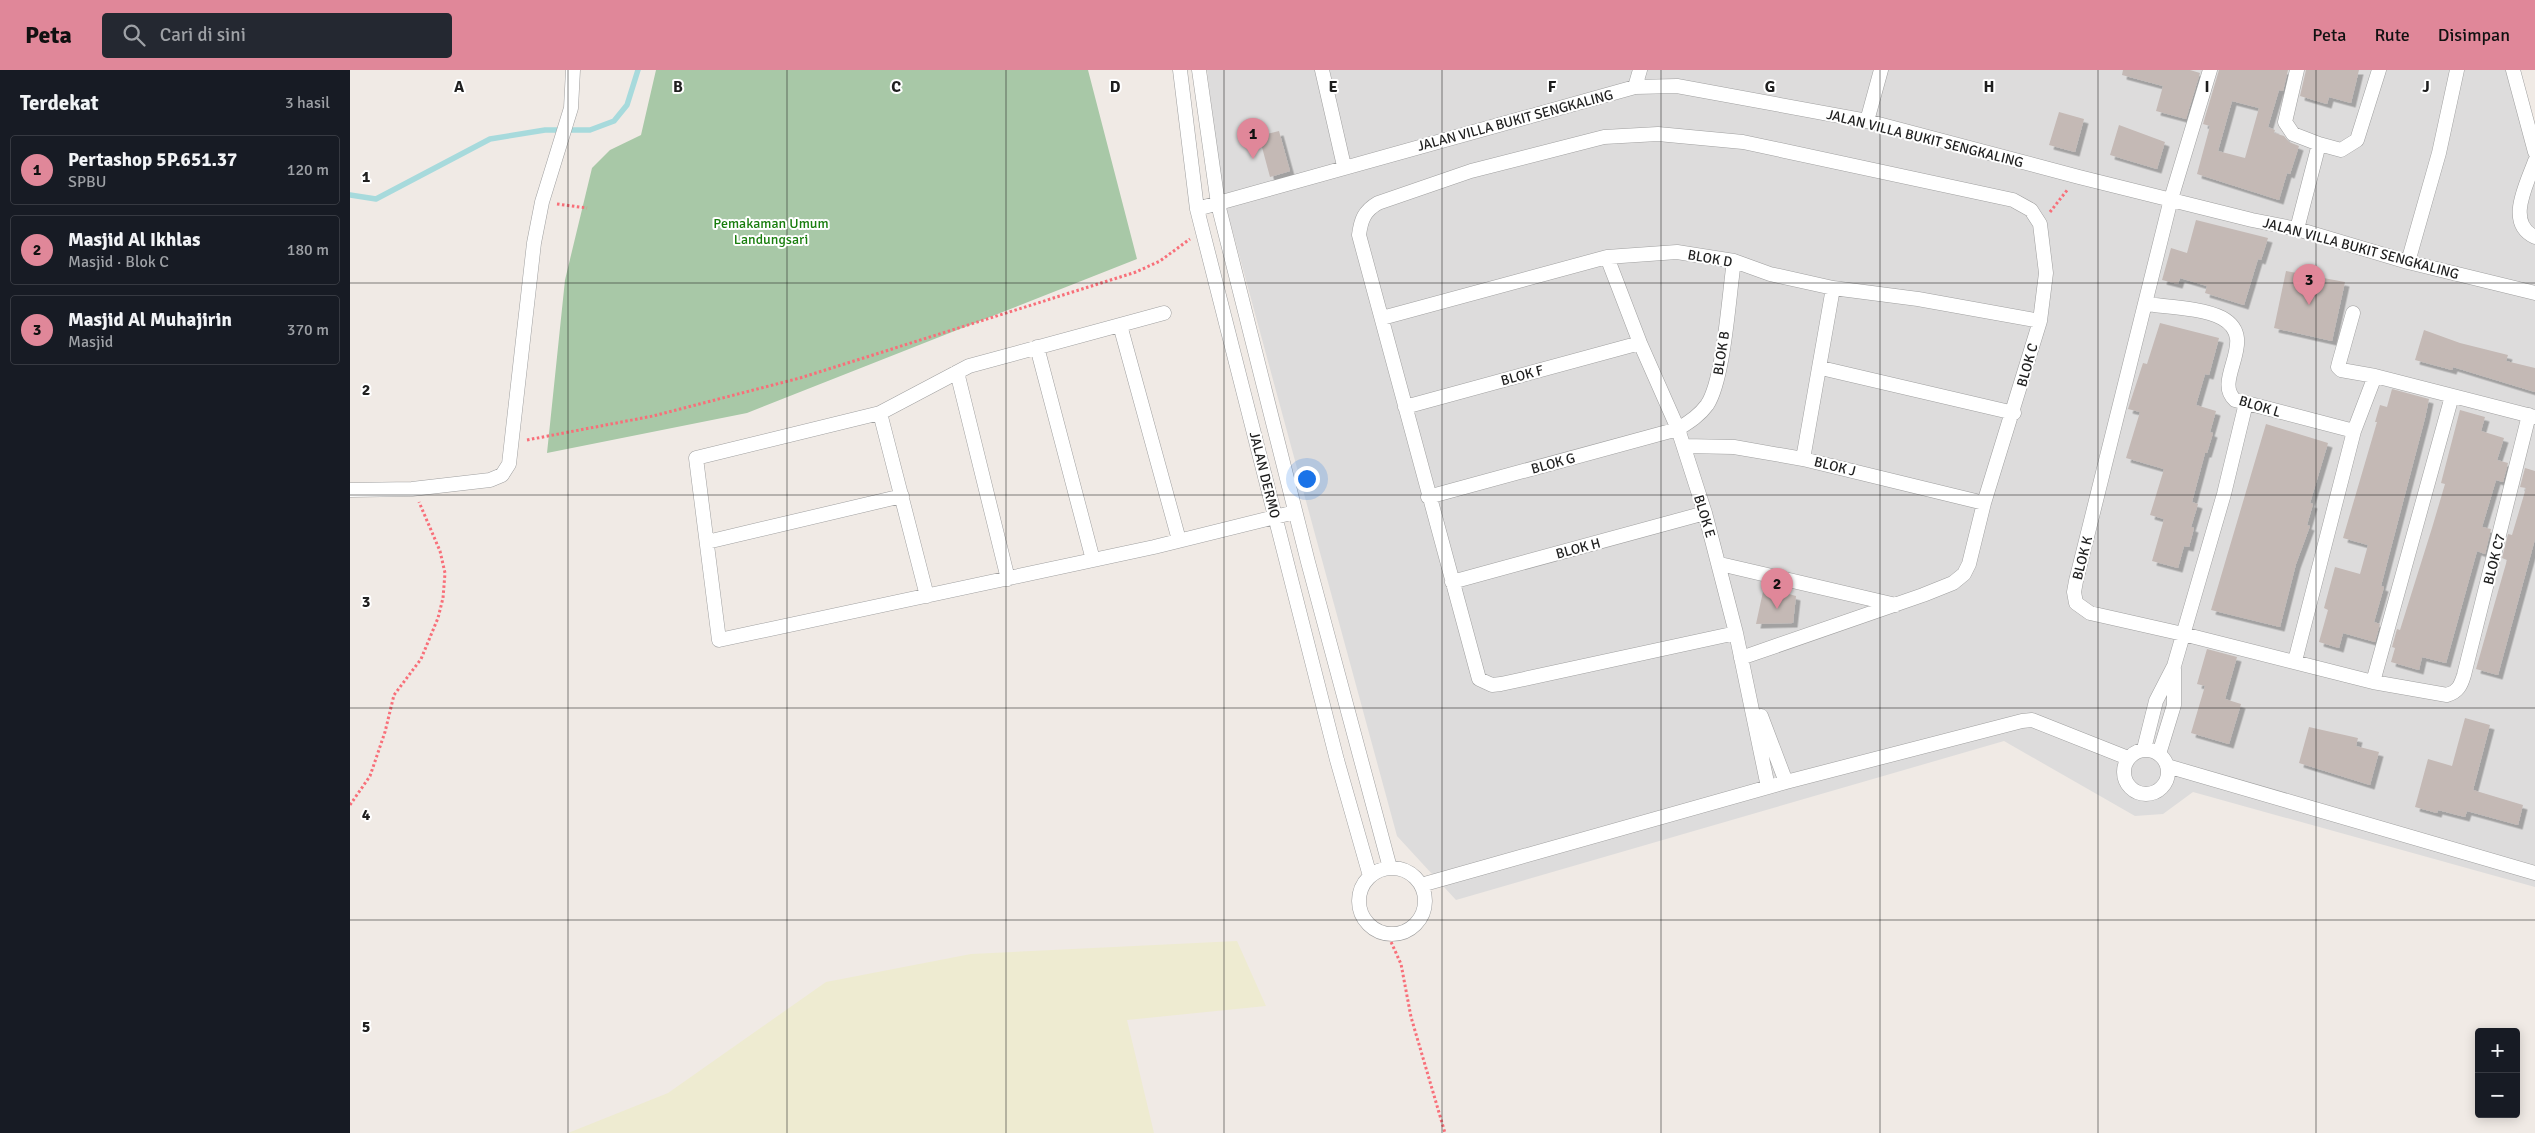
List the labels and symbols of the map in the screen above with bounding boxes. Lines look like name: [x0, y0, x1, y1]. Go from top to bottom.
text: A: [454, 77, 465, 97]
text: B: [673, 77, 683, 97]
text: C: [891, 77, 901, 97]
text: D: [1110, 77, 1121, 97]
text: E: [1328, 77, 1338, 97]
text: F: [1548, 77, 1557, 97]
text: G: [1765, 77, 1775, 97]
text: H: [1984, 77, 1994, 97]
text: I: [2204, 77, 2210, 97]
text: J: [2422, 77, 2430, 97]
street label: JALAN VILLA BUKIT SENGKALING: [1415, 86, 1615, 155]
street label: JALAN VILLA BUKIT SENGKALING: [1825, 106, 2025, 171]
pin: 1: [1237, 118, 1269, 159]
text: 1: [362, 167, 371, 187]
street label: JALAN VILLA BUKIT SENGKALING: [2261, 214, 2461, 283]
park label: Pemakaman Umum Landungsari: [713, 215, 829, 248]
street label: BLOK D: [1686, 246, 1734, 271]
pin: 3: [2293, 264, 2325, 305]
street label: BLOK B: [1710, 330, 1733, 376]
street label: BLOK C: [2013, 341, 2042, 389]
street label: BLOK F: [1499, 362, 1545, 389]
text: 2: [362, 380, 370, 400]
street label: BLOK L: [2237, 392, 2283, 421]
street label: JALAN DERMO: [1246, 430, 1284, 520]
street label: BLOK G: [1529, 449, 1577, 478]
street label: BLOK J: [1812, 453, 1857, 480]
your location: [1294, 466, 1320, 492]
street label: BLOK E: [1690, 493, 1719, 540]
street label: BLOK C7: [2480, 532, 2509, 586]
street label: BLOK H: [1554, 534, 1602, 563]
street label: BLOK K: [2069, 534, 2096, 582]
pin: 2: [1761, 568, 1793, 609]
text: 3: [362, 592, 370, 612]
text: 4: [362, 805, 371, 825]
text: 5: [362, 1017, 370, 1037]

